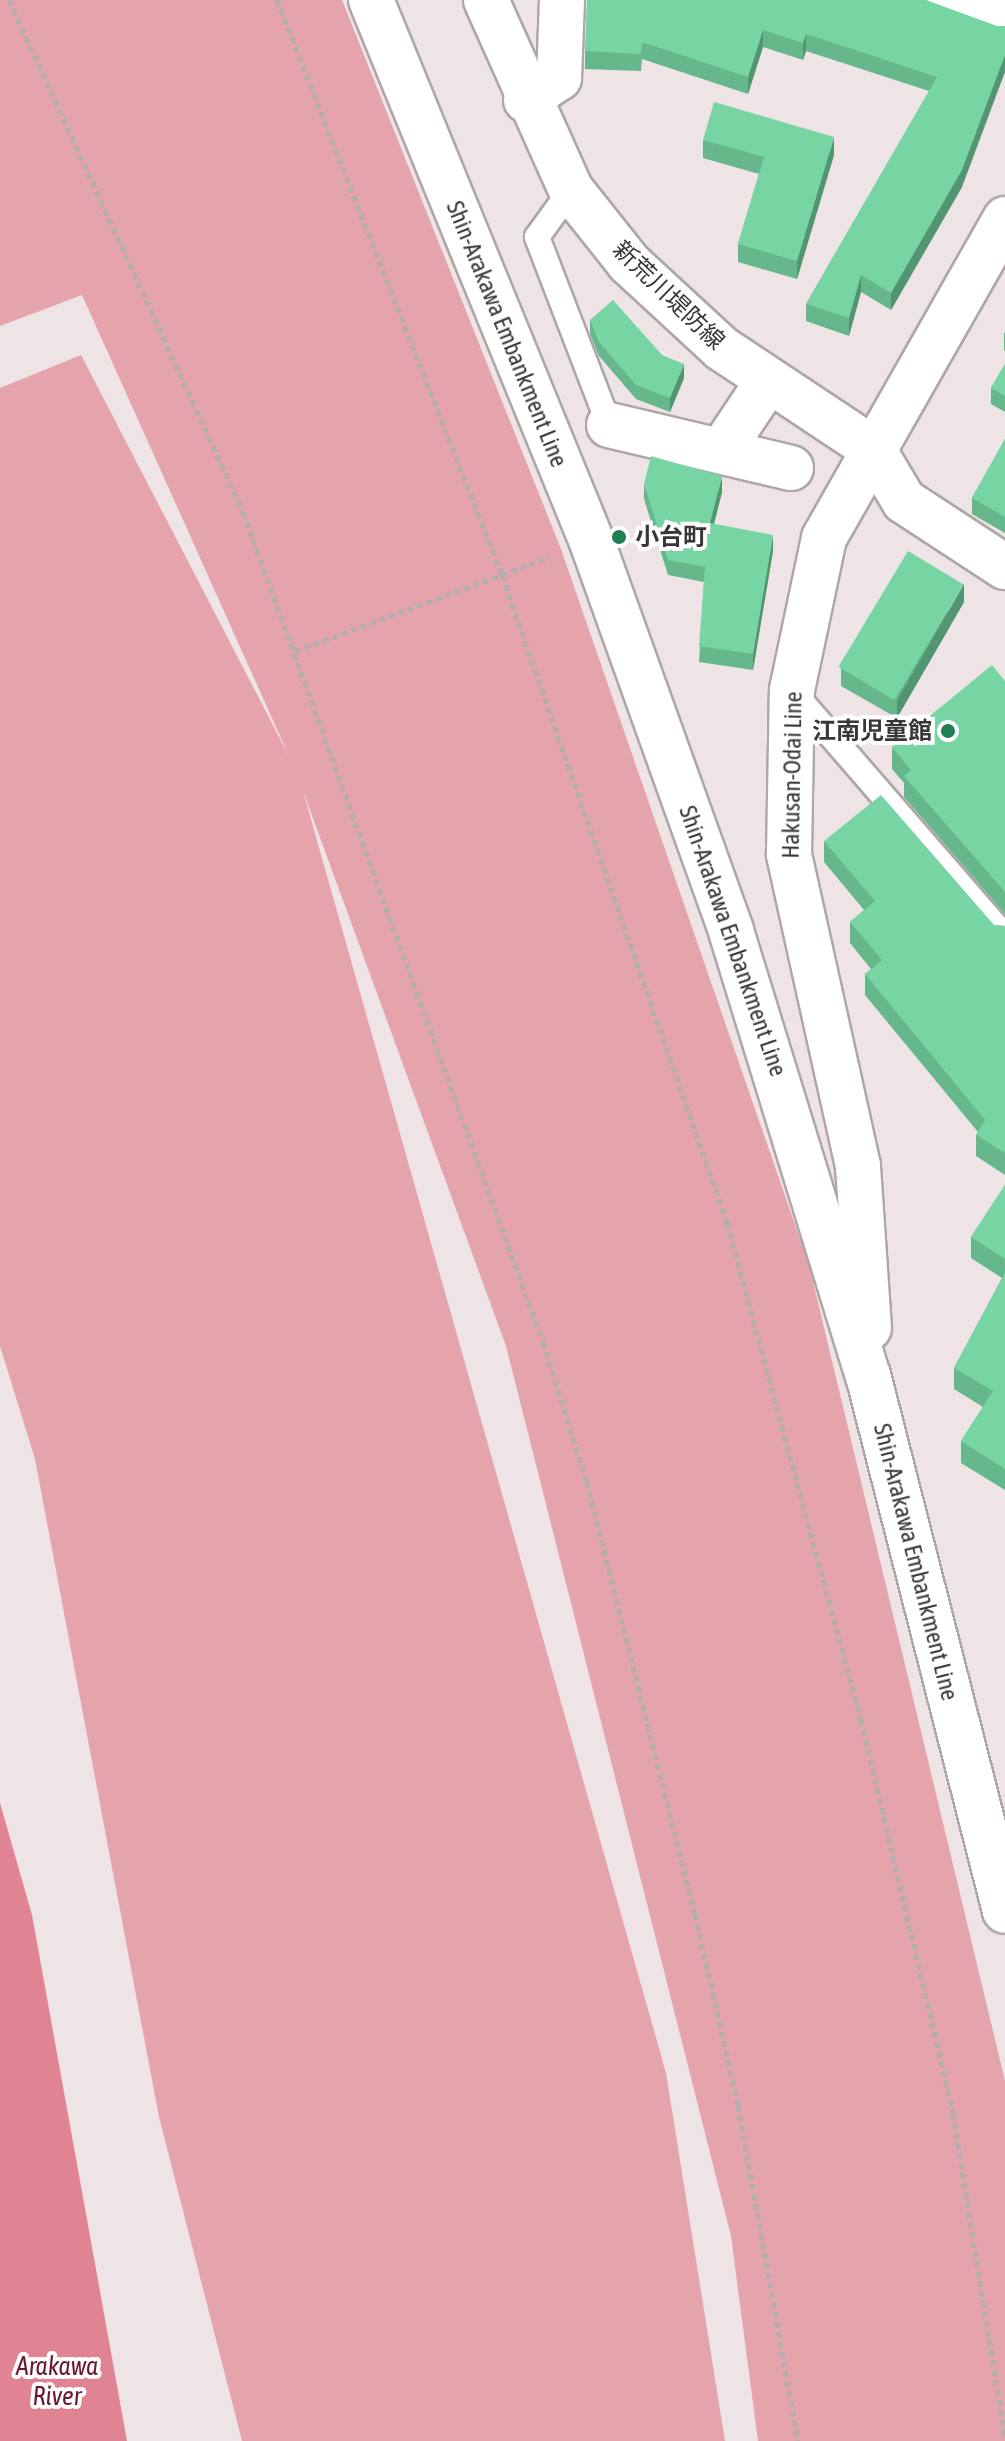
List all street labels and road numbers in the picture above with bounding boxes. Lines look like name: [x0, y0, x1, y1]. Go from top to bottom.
street label: Shin-Arakawa Embankment Line: [440, 197, 574, 471]
street label: 新荒川堤防線: [607, 235, 731, 355]
street label: Hakusan-Odai Line: [776, 691, 808, 859]
street label: Shin-Arakawa Embankment Line: [673, 802, 793, 1080]
street label: Shin-Arakawa Embankment Line: [868, 1421, 964, 1703]

